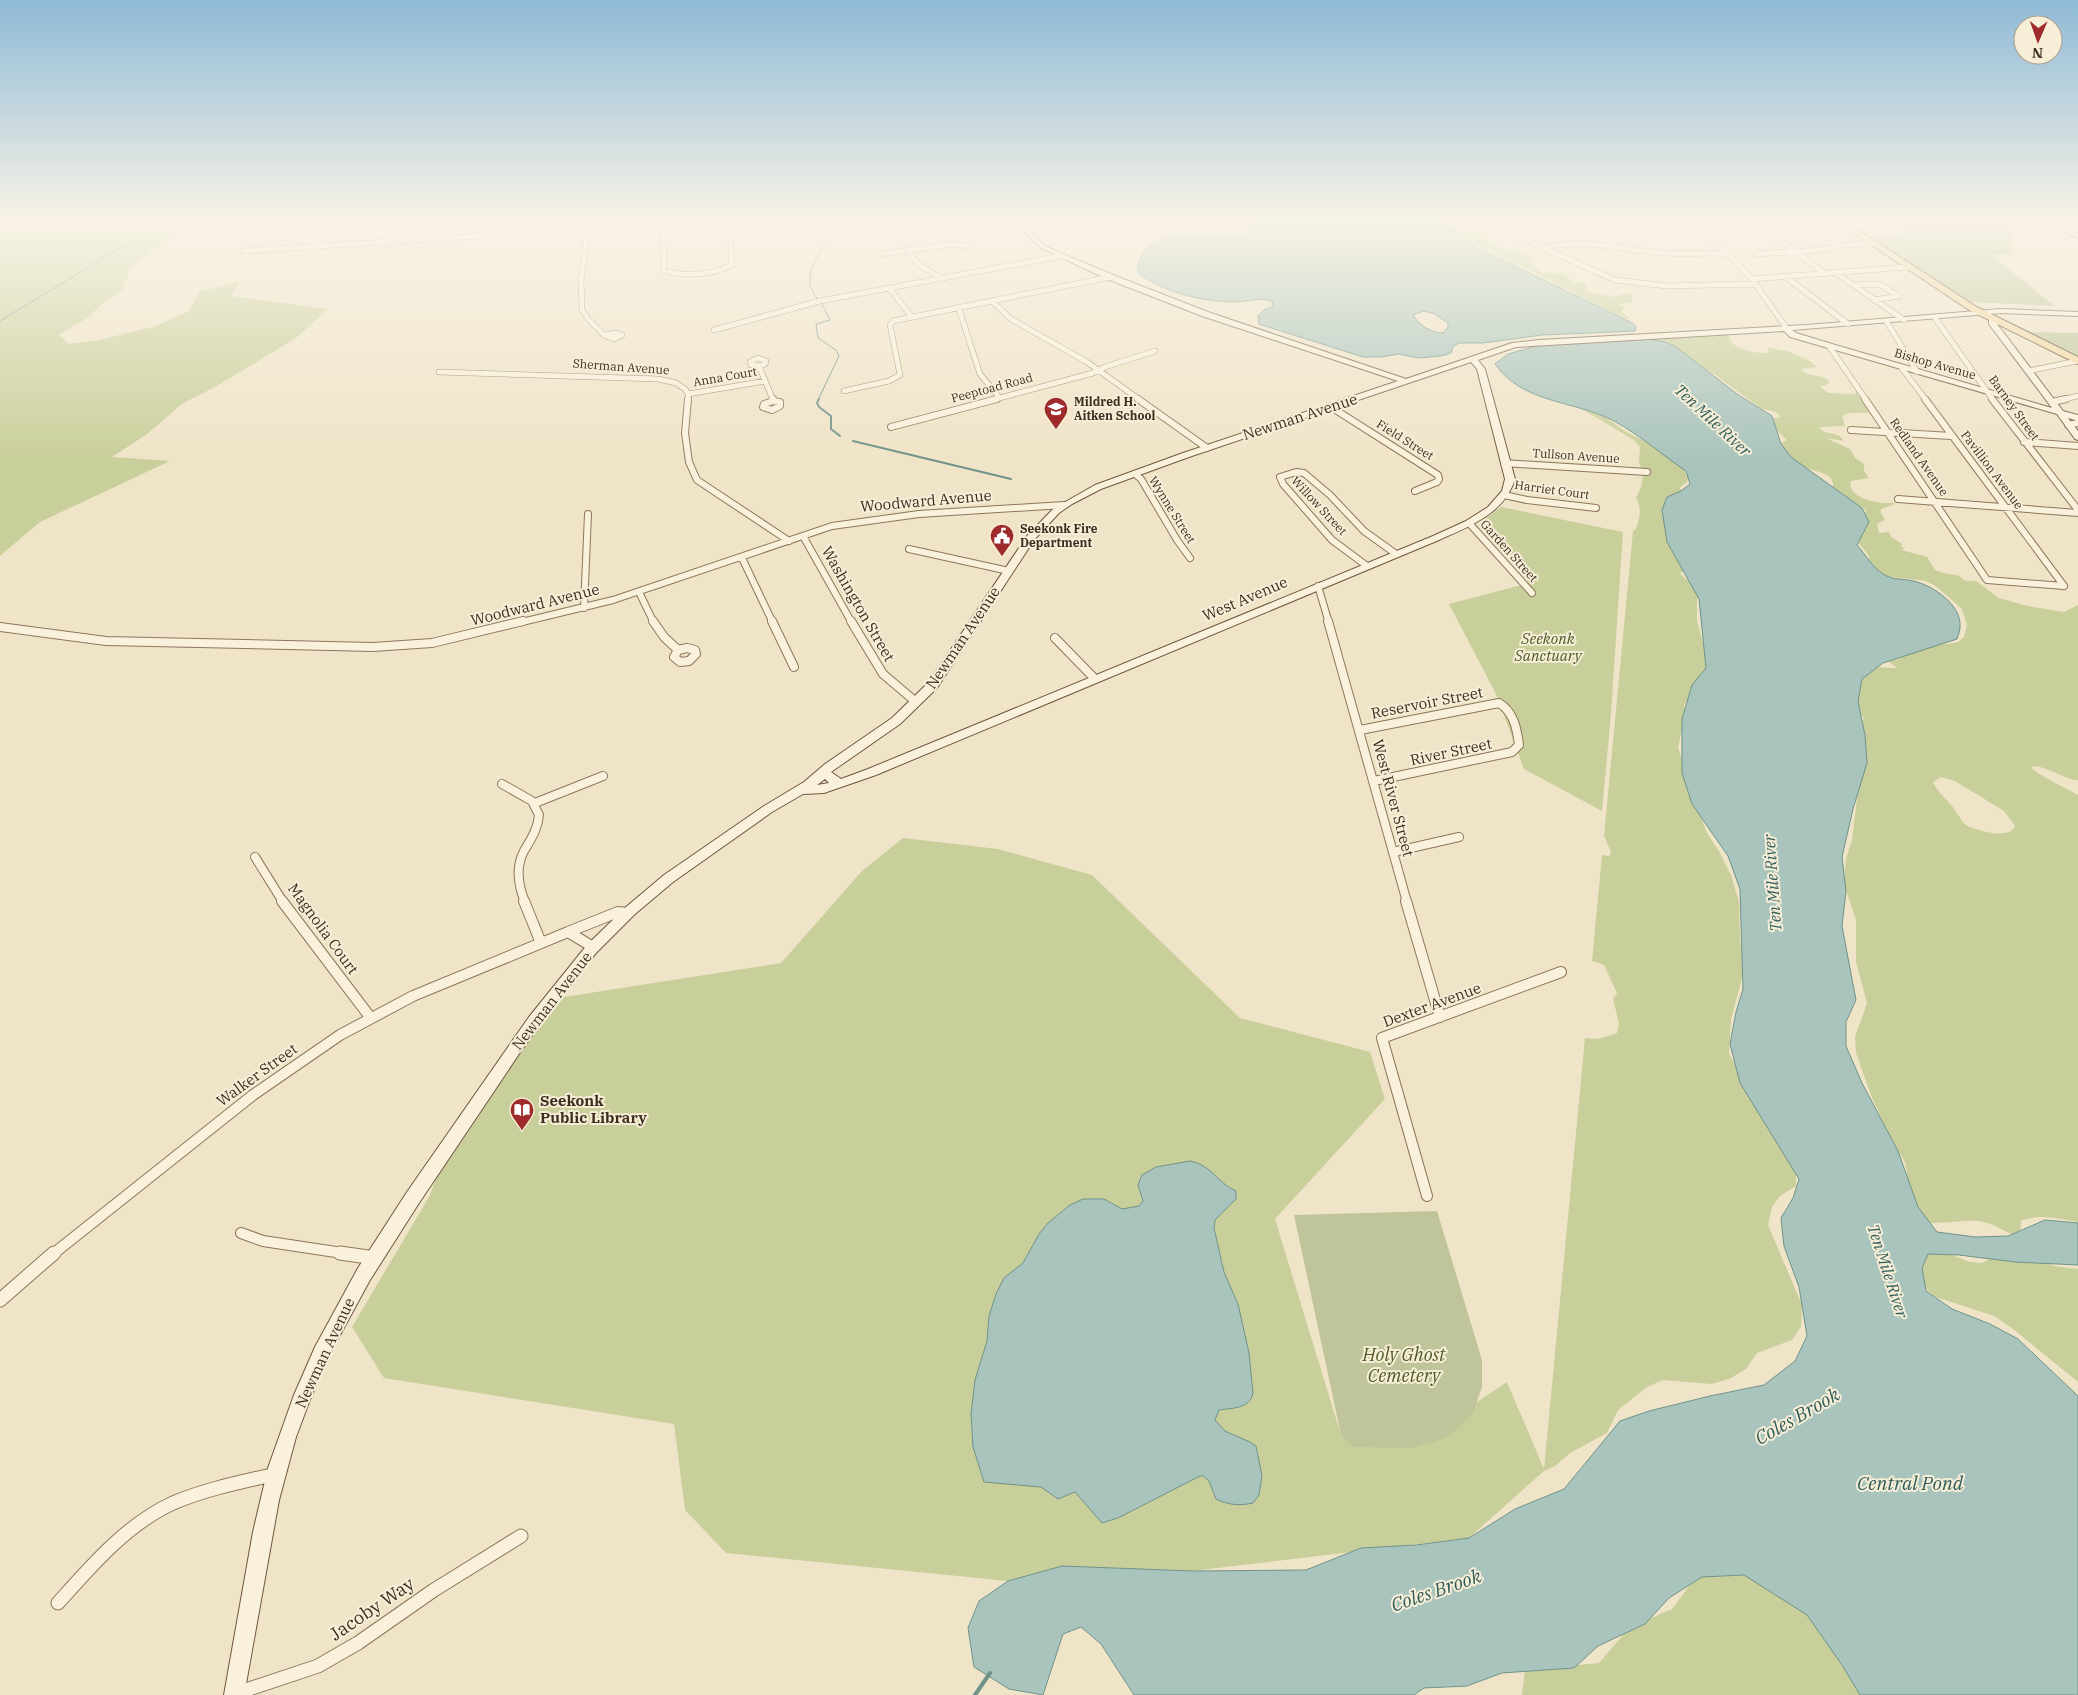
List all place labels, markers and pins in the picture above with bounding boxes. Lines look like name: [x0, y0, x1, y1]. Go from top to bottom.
place label: Mildred H. Aitken School: [1074, 394, 1156, 423]
school or university icon: Mildred H. Aitken School: [1043, 396, 1069, 430]
place label: Seekonk Fire Department: [1020, 521, 1098, 550]
public building icon: Seekonk Fire Department: [989, 523, 1015, 557]
place label: Seekonk Public Library: [540, 1091, 647, 1127]
library icon: Seekonk Public Library: [509, 1097, 535, 1131]

